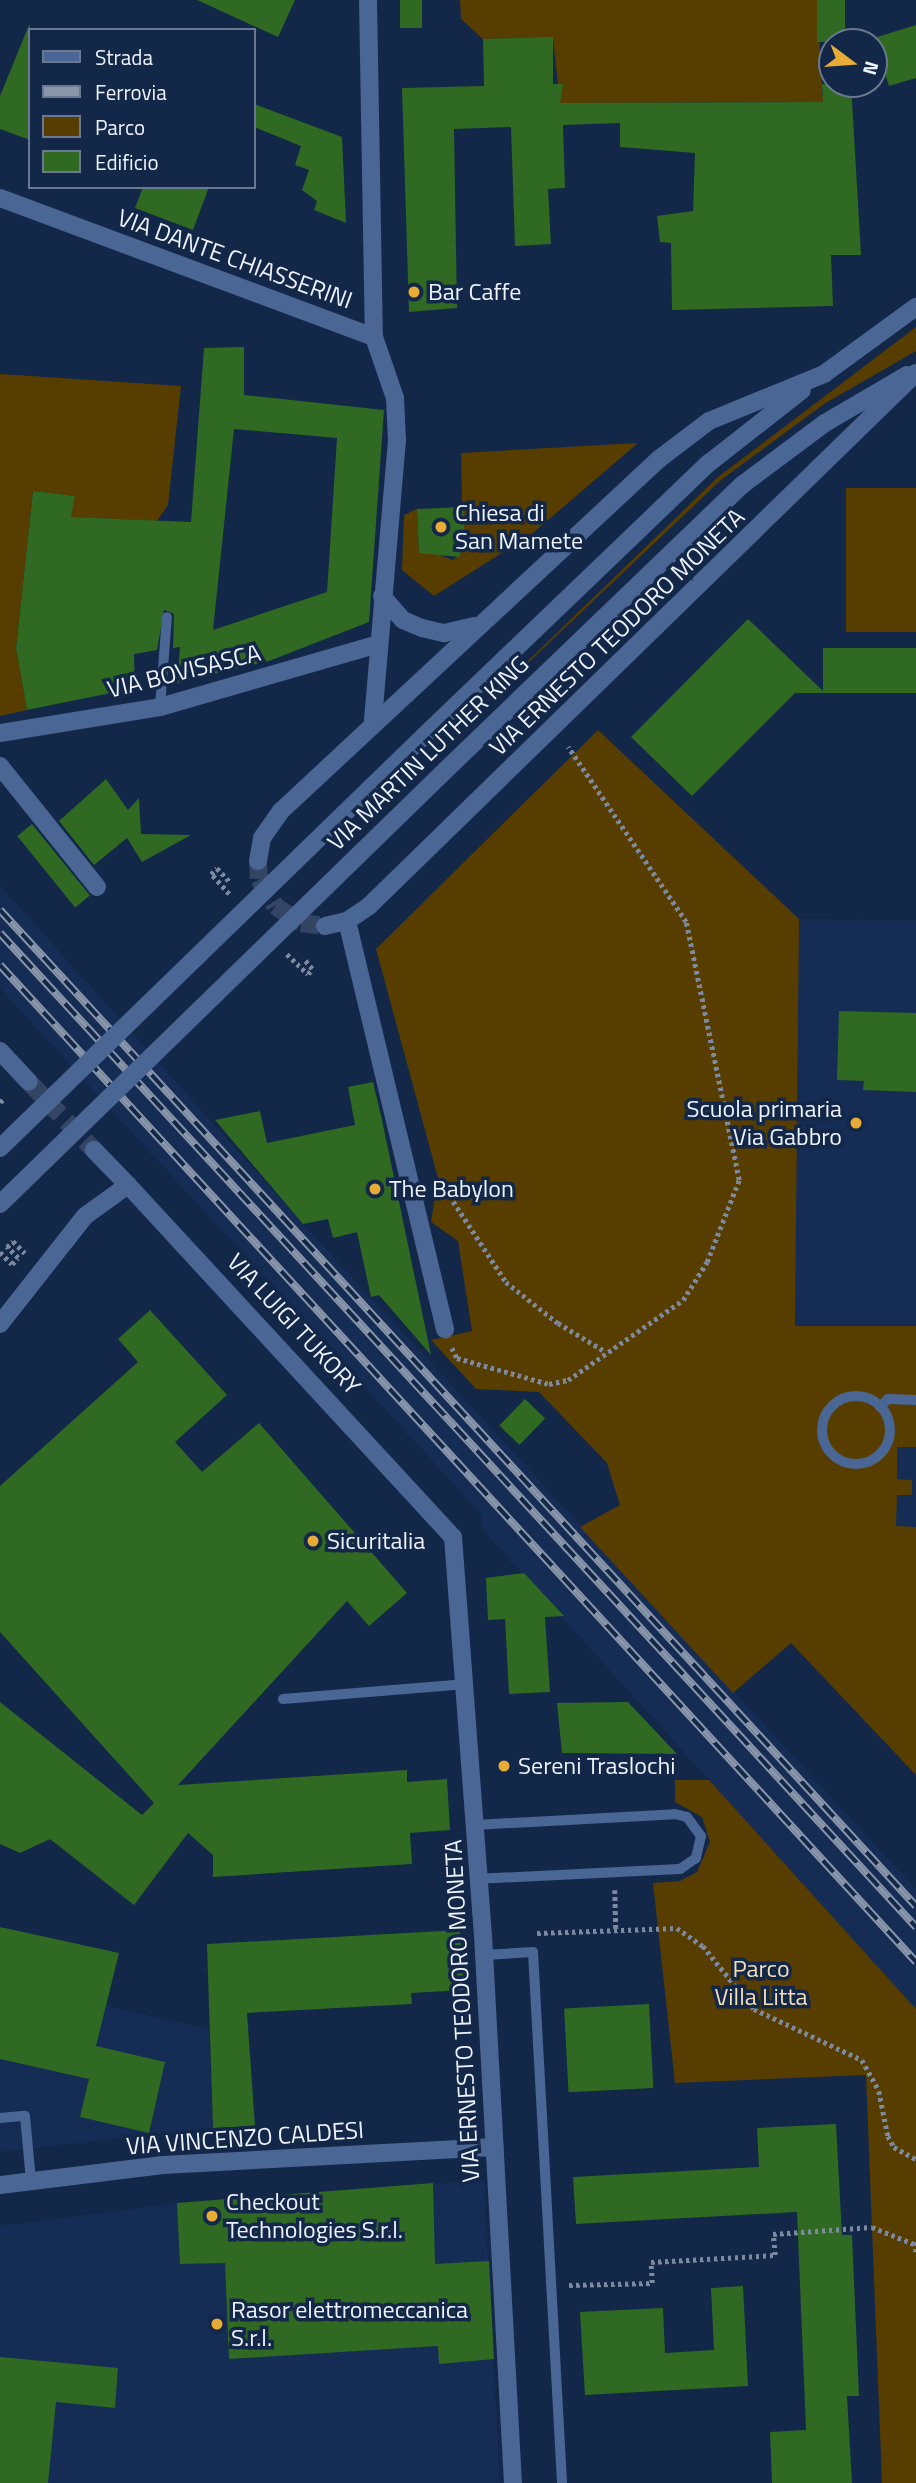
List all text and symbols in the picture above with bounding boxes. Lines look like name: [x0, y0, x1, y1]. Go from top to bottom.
legend: [28, 28, 256, 189]
north arrow: [818, 28, 888, 98]
text: Strada: [95, 41, 153, 73]
text: N: [856, 58, 888, 79]
text: Ferrovia: [95, 76, 167, 108]
text: Parco: [95, 111, 145, 143]
text: Edificio: [95, 146, 159, 178]
street label: VIA DANTE CHIASSERINI: [114, 203, 356, 315]
place label: Bar Caffe: [428, 278, 521, 306]
marker: Bar Caffe: [406, 284, 422, 300]
place label: Chiesa di San Mamete: [455, 499, 583, 555]
street label: VIA ERNESTO TEODORO MONETA: [484, 502, 750, 762]
marker: Chiesa di San Mamete: [433, 519, 449, 535]
street label: VIA BOVISASCA: [104, 638, 264, 704]
street label: VIA MARTIN LUTHER KING: [322, 650, 534, 856]
place label: Scuola primaria Via Gabbro: [686, 1095, 842, 1151]
marker: Scuola primaria Via Gabbro: [848, 1115, 864, 1131]
place label: The Babylon: [389, 1175, 514, 1203]
marker: The Babylon: [367, 1181, 383, 1197]
street label: VIA LUIGI TUKORY: [221, 1248, 367, 1400]
place label: Sicuritalia: [327, 1527, 425, 1555]
marker: Sicuritalia: [305, 1533, 321, 1549]
place label: Sereni Traslochi: [518, 1752, 676, 1780]
marker: Sereni Traslochi: [496, 1758, 512, 1774]
street label: VIA ERNESTO TEODORO MONETA: [439, 1839, 485, 2183]
park label: Parco Villa Litta: [714, 1955, 808, 2011]
street label: VIA VINCENZO CALDESI: [125, 2115, 365, 2161]
place label: Checkout Technologies S.r.l.: [226, 2188, 403, 2244]
marker: Checkout Technologies S.r.l.: [204, 2208, 220, 2224]
place label: Rasor elettromeccanica S.r.l.: [231, 2296, 468, 2352]
marker: Rasor elettromeccanica S.r.l.: [209, 2316, 225, 2332]

